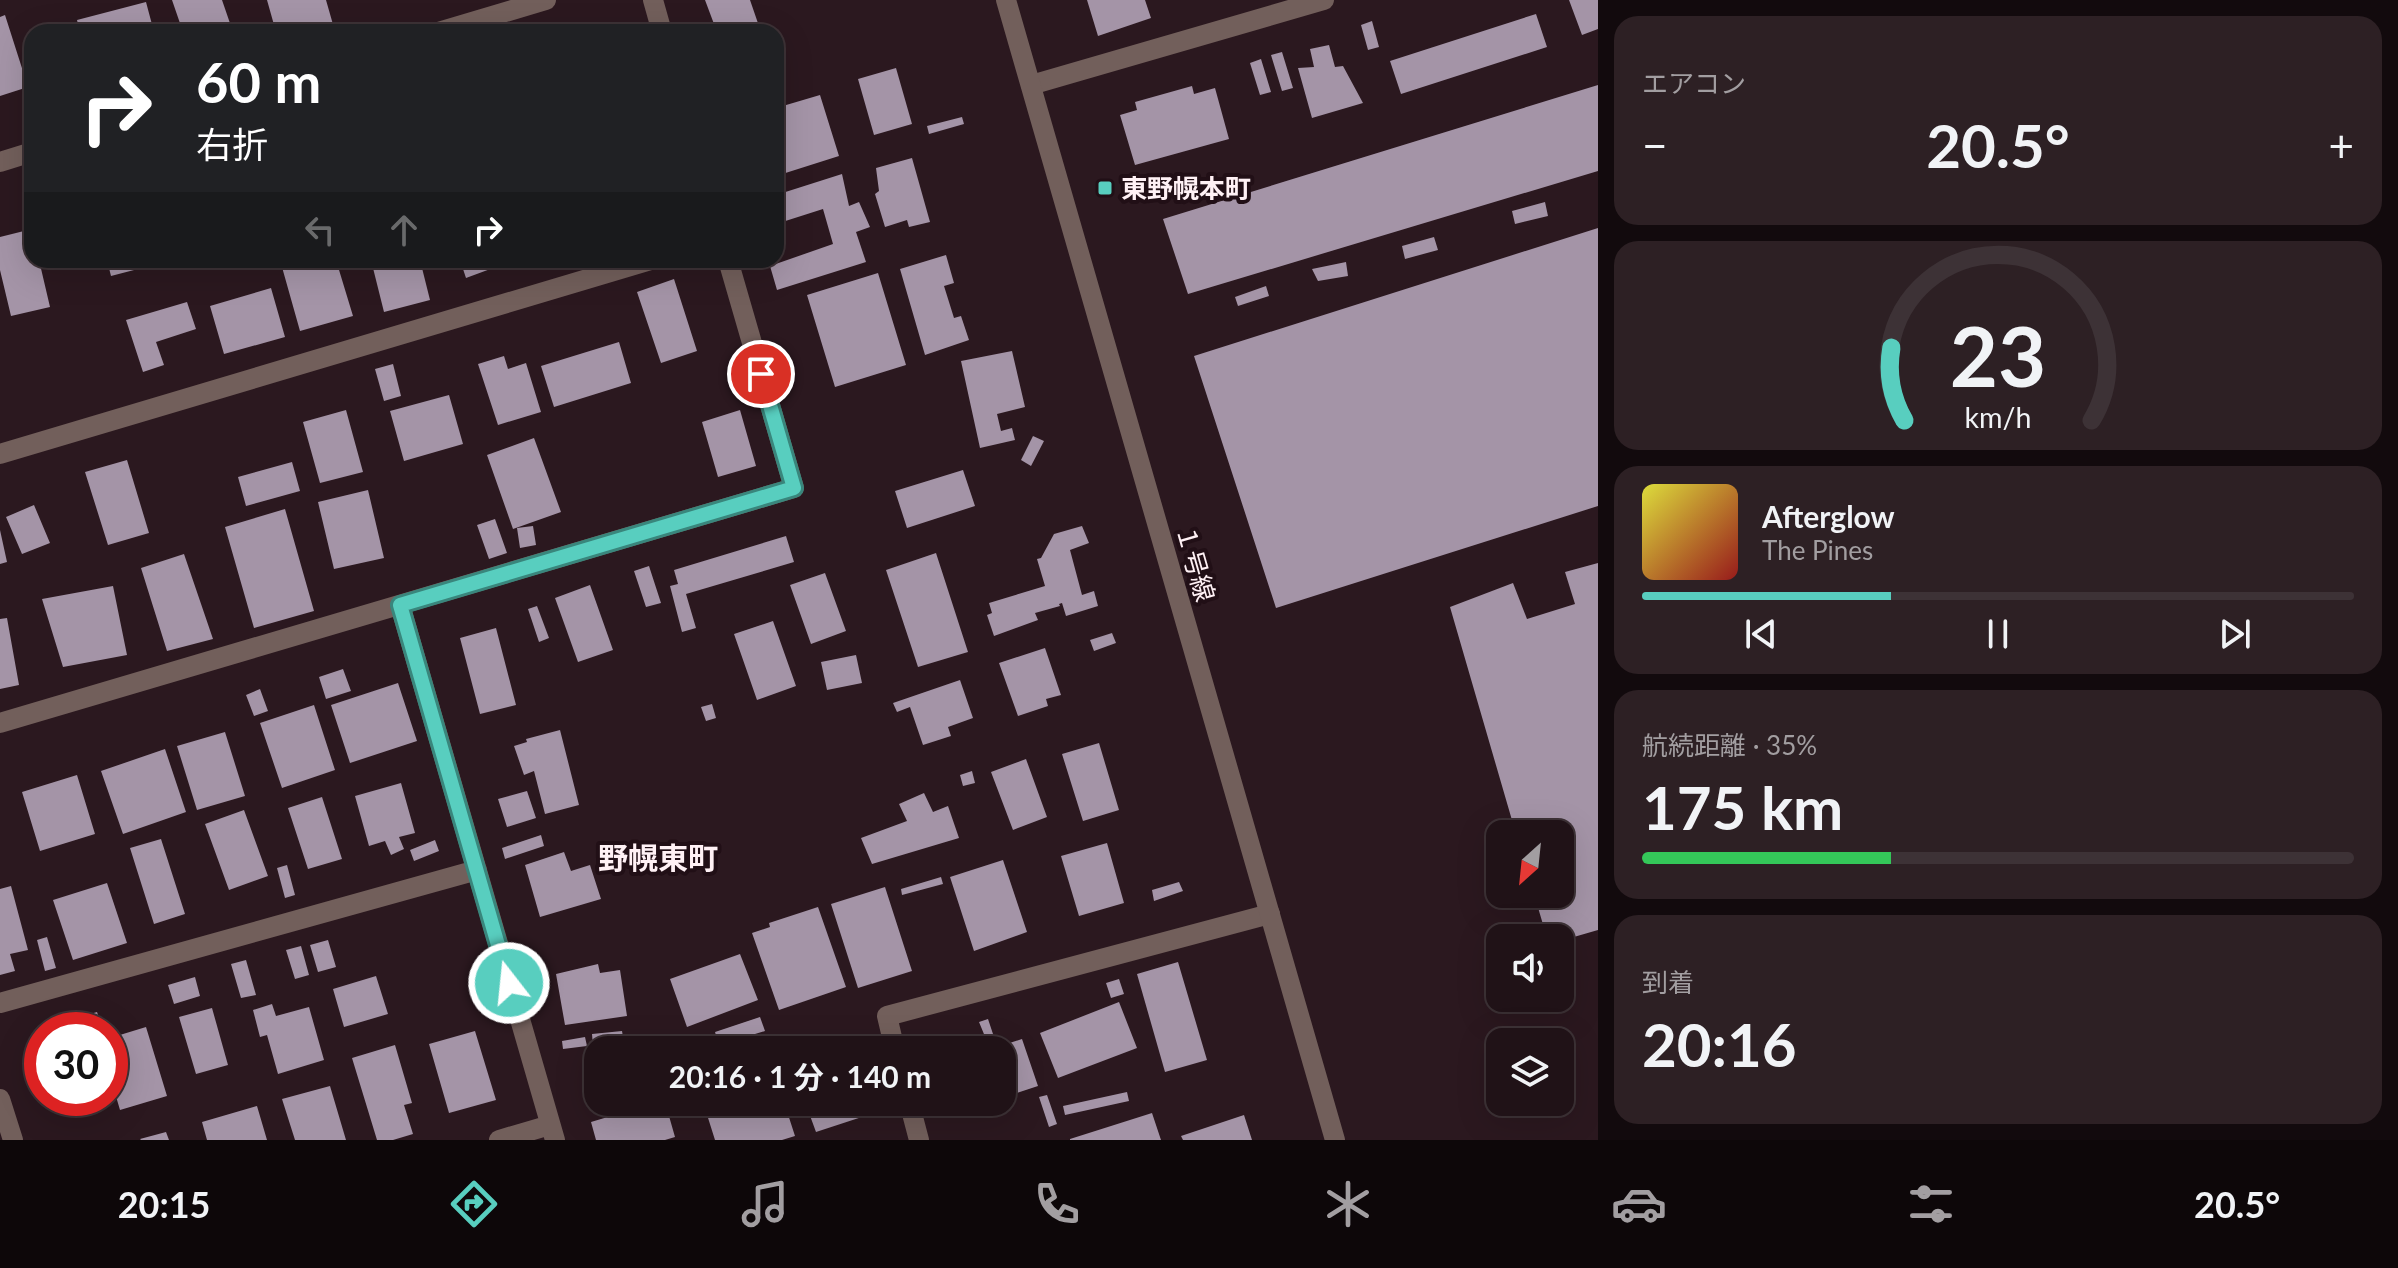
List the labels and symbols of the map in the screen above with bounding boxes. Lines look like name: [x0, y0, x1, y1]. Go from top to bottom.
place label: 東野幌本町: [1121, 172, 1251, 204]
marker: 東野幌本町: [1096, 179, 1114, 197]
pin: [727, 340, 795, 408]
street label: １号線: [1170, 521, 1222, 605]
north arrow: [1486, 820, 1574, 908]
district label: 野幌東町: [598, 839, 718, 875]
position arrow: [467, 941, 551, 1025]
speed limit sign: 30: [24, 1012, 128, 1116]

